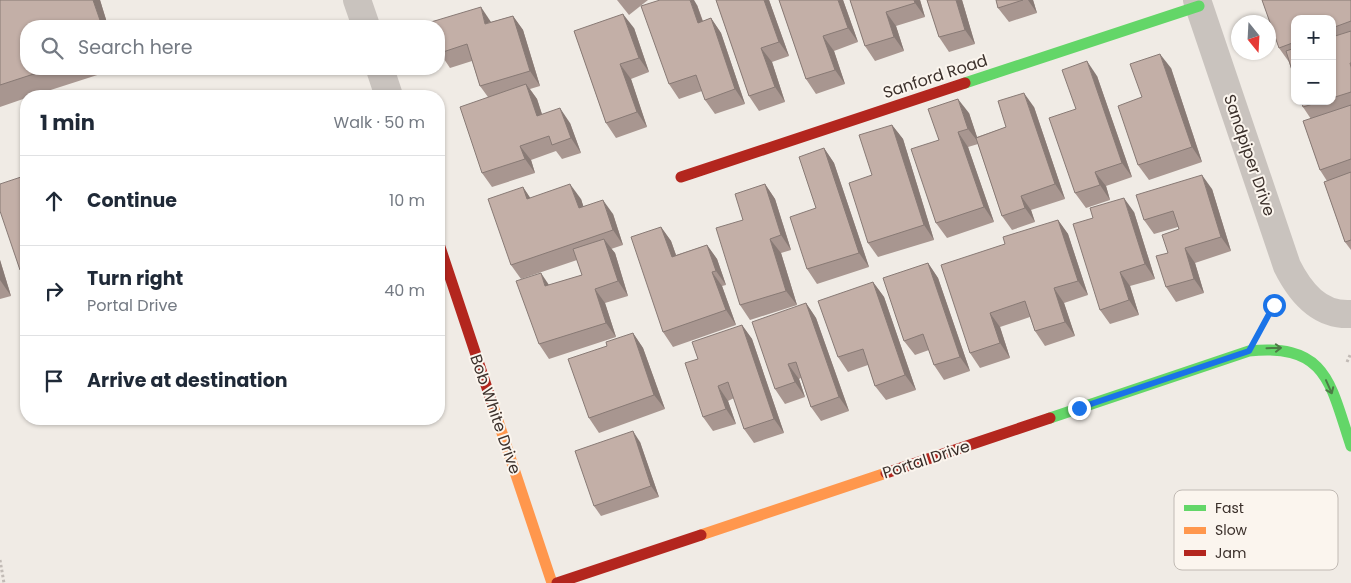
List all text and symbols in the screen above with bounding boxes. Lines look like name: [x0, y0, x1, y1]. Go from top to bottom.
north arrow: [1231, 15, 1276, 60]
map controls: [1291, 15, 1336, 105]
button: +: [1291, 15, 1336, 60]
search box: [20, 20, 445, 75]
icon: search: [38, 34, 66, 62]
text: Search here: [78, 34, 192, 61]
street label: Sanford Road: [880, 49, 990, 104]
button: −: [1291, 60, 1336, 105]
street label: Sandpiper Drive: [1218, 91, 1281, 219]
text: 1 min: [40, 108, 95, 137]
text: Walk · 50 m: [334, 111, 425, 134]
icon: ahead: [40, 187, 68, 215]
text: Continue: [87, 187, 177, 214]
text: 10 m: [389, 189, 425, 212]
text: Turn right: [87, 265, 183, 292]
icon: right: [40, 277, 68, 305]
text: 40 m: [384, 279, 425, 302]
text: Portal Drive: [87, 294, 177, 317]
route start: [1263, 294, 1286, 317]
one-way arrow: [1265, 343, 1281, 353]
street label: Bob White Drive: [464, 351, 527, 477]
icon: arrive: [40, 367, 68, 395]
text: Arrive at destination: [87, 367, 288, 394]
one-way arrow: [1325, 379, 1335, 394]
route end: [1068, 397, 1091, 420]
street label: Portal Drive: [880, 435, 973, 484]
legend: [1174, 490, 1338, 570]
text: Fast: [1215, 498, 1244, 518]
text: Slow: [1215, 520, 1248, 540]
text: Jam: [1215, 543, 1246, 563]

